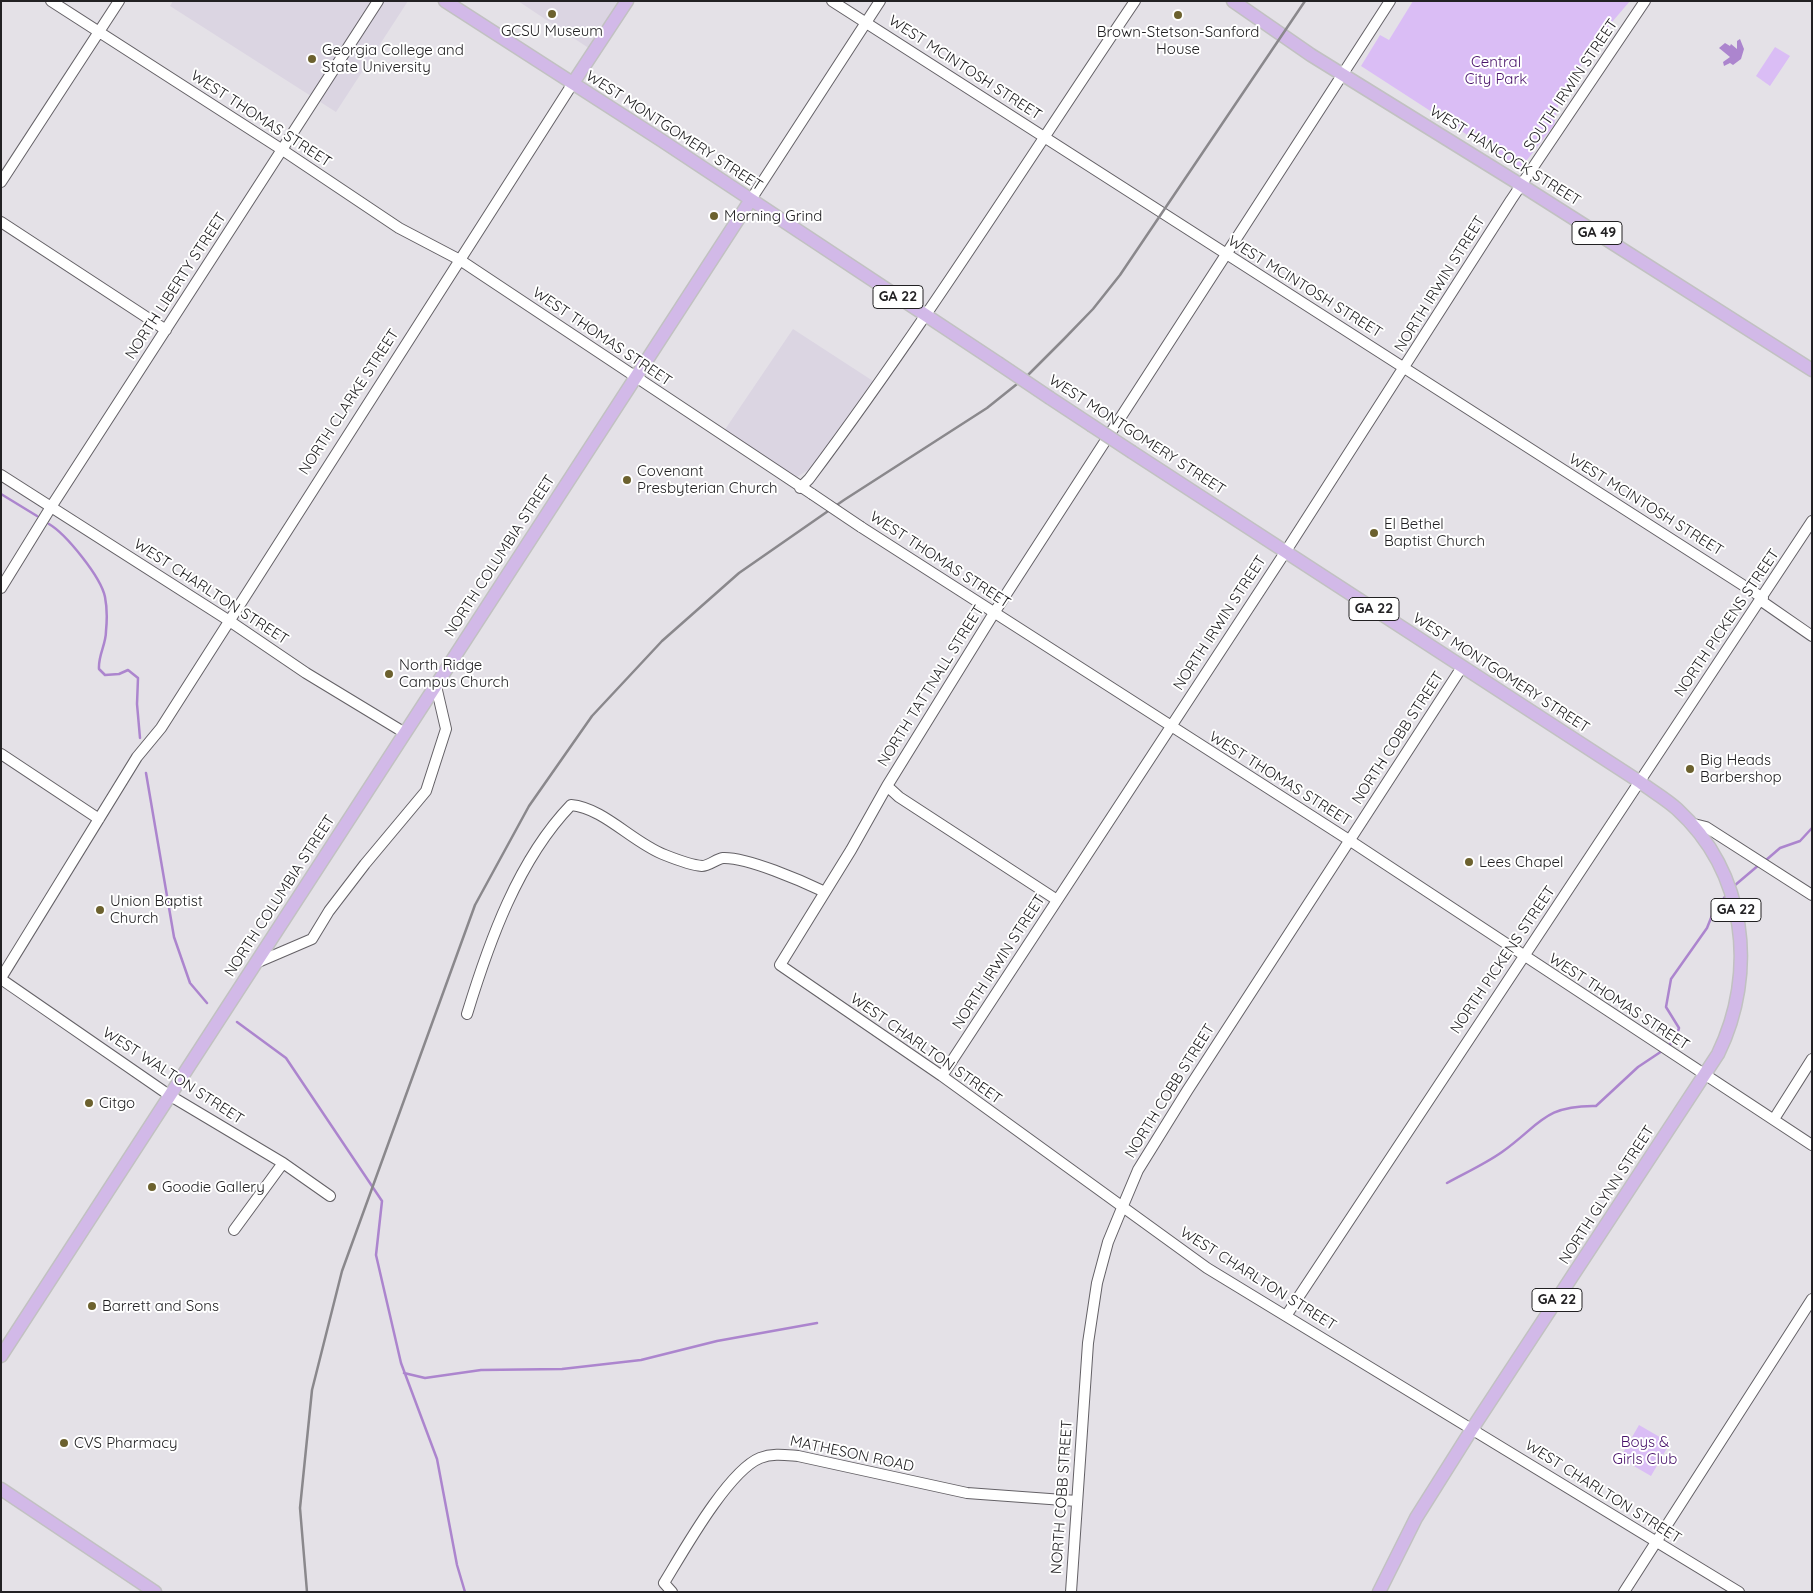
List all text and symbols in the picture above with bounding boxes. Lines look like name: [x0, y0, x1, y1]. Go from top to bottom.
marker: GCSU Museum: [546, 8, 558, 20]
marker: Brown-Stetson-Sanford House: [1172, 9, 1184, 21]
street label: WEST MCINTOSH STREET: [885, 12, 1045, 124]
street label: SOUTH IRWIN STREET: [1520, 16, 1622, 154]
place label: GCSU Museum: [501, 22, 603, 40]
place label: Brown-Stetson-Sanford House: [1097, 23, 1259, 58]
place label: Georgia College and State University: [322, 41, 464, 76]
marker: Georgia College and State University: [306, 53, 318, 65]
park label: Central City Park: [1465, 53, 1527, 88]
street label: WEST THOMAS STREET: [187, 67, 335, 171]
street label: WEST MONTGOMERY STREET: [582, 67, 766, 195]
street label: WEST HANCOCK STREET: [1426, 102, 1584, 210]
place label: Morning Grind: [724, 207, 822, 225]
street label: NORTH LIBERTY STREET: [122, 209, 230, 363]
marker: Morning Grind: [708, 210, 720, 222]
street label: NORTH IRWIN STREET: [1391, 213, 1489, 355]
road number: GA 49: [1572, 222, 1622, 244]
street label: WEST MCINTOSH STREET: [1224, 232, 1386, 342]
street label: WEST THOMAS STREET: [529, 284, 675, 390]
road number: GA 22: [873, 286, 923, 308]
street label: NORTH CLARKE STREET: [295, 326, 403, 478]
street label: WEST MONTGOMERY STREET: [1045, 371, 1229, 499]
street label: WEST MCINTOSH STREET: [1565, 450, 1727, 560]
place label: Covenant Presbyterian Church: [637, 462, 777, 497]
street label: NORTH COLUMBIA STREET: [441, 472, 559, 640]
marker: Covenant Presbyterian Church: [621, 474, 633, 486]
street label: WEST THOMAS STREET: [866, 508, 1014, 612]
place label: El Bethel Baptist Church: [1384, 515, 1485, 550]
marker: El Bethel Baptist Church: [1368, 527, 1380, 539]
street label: WEST CHARLTON STREET: [130, 535, 292, 649]
street label: NORTH PICKENS STREET: [1671, 546, 1783, 700]
street label: NORTH IRWIN STREET: [1170, 552, 1270, 694]
road number: GA 22: [1349, 598, 1399, 620]
street label: NORTH TATTNALL STREET: [874, 602, 988, 770]
street label: WEST MONTGOMERY STREET: [1409, 609, 1593, 737]
place label: North Ridge Campus Church: [399, 656, 509, 691]
marker: North Ridge Campus Church: [383, 668, 395, 680]
street label: NORTH COBB STREET: [1348, 668, 1448, 808]
street label: WEST THOMAS STREET: [1206, 728, 1354, 830]
place label: Big Heads Barbershop: [1700, 751, 1782, 786]
marker: Big Heads Barbershop: [1684, 763, 1696, 775]
street label: NORTH COLUMBIA STREET: [221, 812, 339, 980]
place label: Lees Chapel: [1479, 853, 1563, 871]
marker: Lees Chapel: [1463, 856, 1475, 868]
street label: NORTH PICKENS STREET: [1447, 883, 1559, 1037]
street label: NORTH IRWIN STREET: [949, 891, 1049, 1033]
place label: Union Baptist Church: [110, 892, 203, 927]
road number: GA 22: [1711, 898, 1761, 922]
marker: Union Baptist Church: [94, 904, 106, 916]
street label: WEST THOMAS STREET: [1545, 950, 1693, 1054]
street label: WEST CHARLTON STREET: [847, 990, 1005, 1108]
street label: NORTH COBB STREET: [1121, 1021, 1219, 1161]
street label: WEST WALTON STREET: [99, 1024, 247, 1128]
place label: Citgo: [99, 1094, 135, 1112]
marker: Citgo: [83, 1097, 95, 1109]
street label: NORTH GLYNN STREET: [1555, 1122, 1659, 1268]
place label: Goodie Gallery: [162, 1178, 265, 1196]
marker: Goodie Gallery: [146, 1181, 158, 1193]
street label: WEST CHARLTON STREET: [1177, 1223, 1339, 1335]
road number: GA 22: [1532, 1288, 1582, 1312]
place label: Barrett and Sons: [102, 1297, 219, 1315]
marker: Barrett and Sons: [86, 1300, 98, 1312]
street label: NORTH COBB STREET: [1048, 1419, 1076, 1575]
street label: MATHESON ROAD: [788, 1432, 916, 1476]
park label: Boys & Girls Club: [1613, 1433, 1677, 1468]
place label: CVS Pharmacy: [74, 1434, 178, 1452]
street label: WEST CHARLTON STREET: [1522, 1436, 1684, 1548]
marker: CVS Pharmacy: [58, 1437, 70, 1449]

